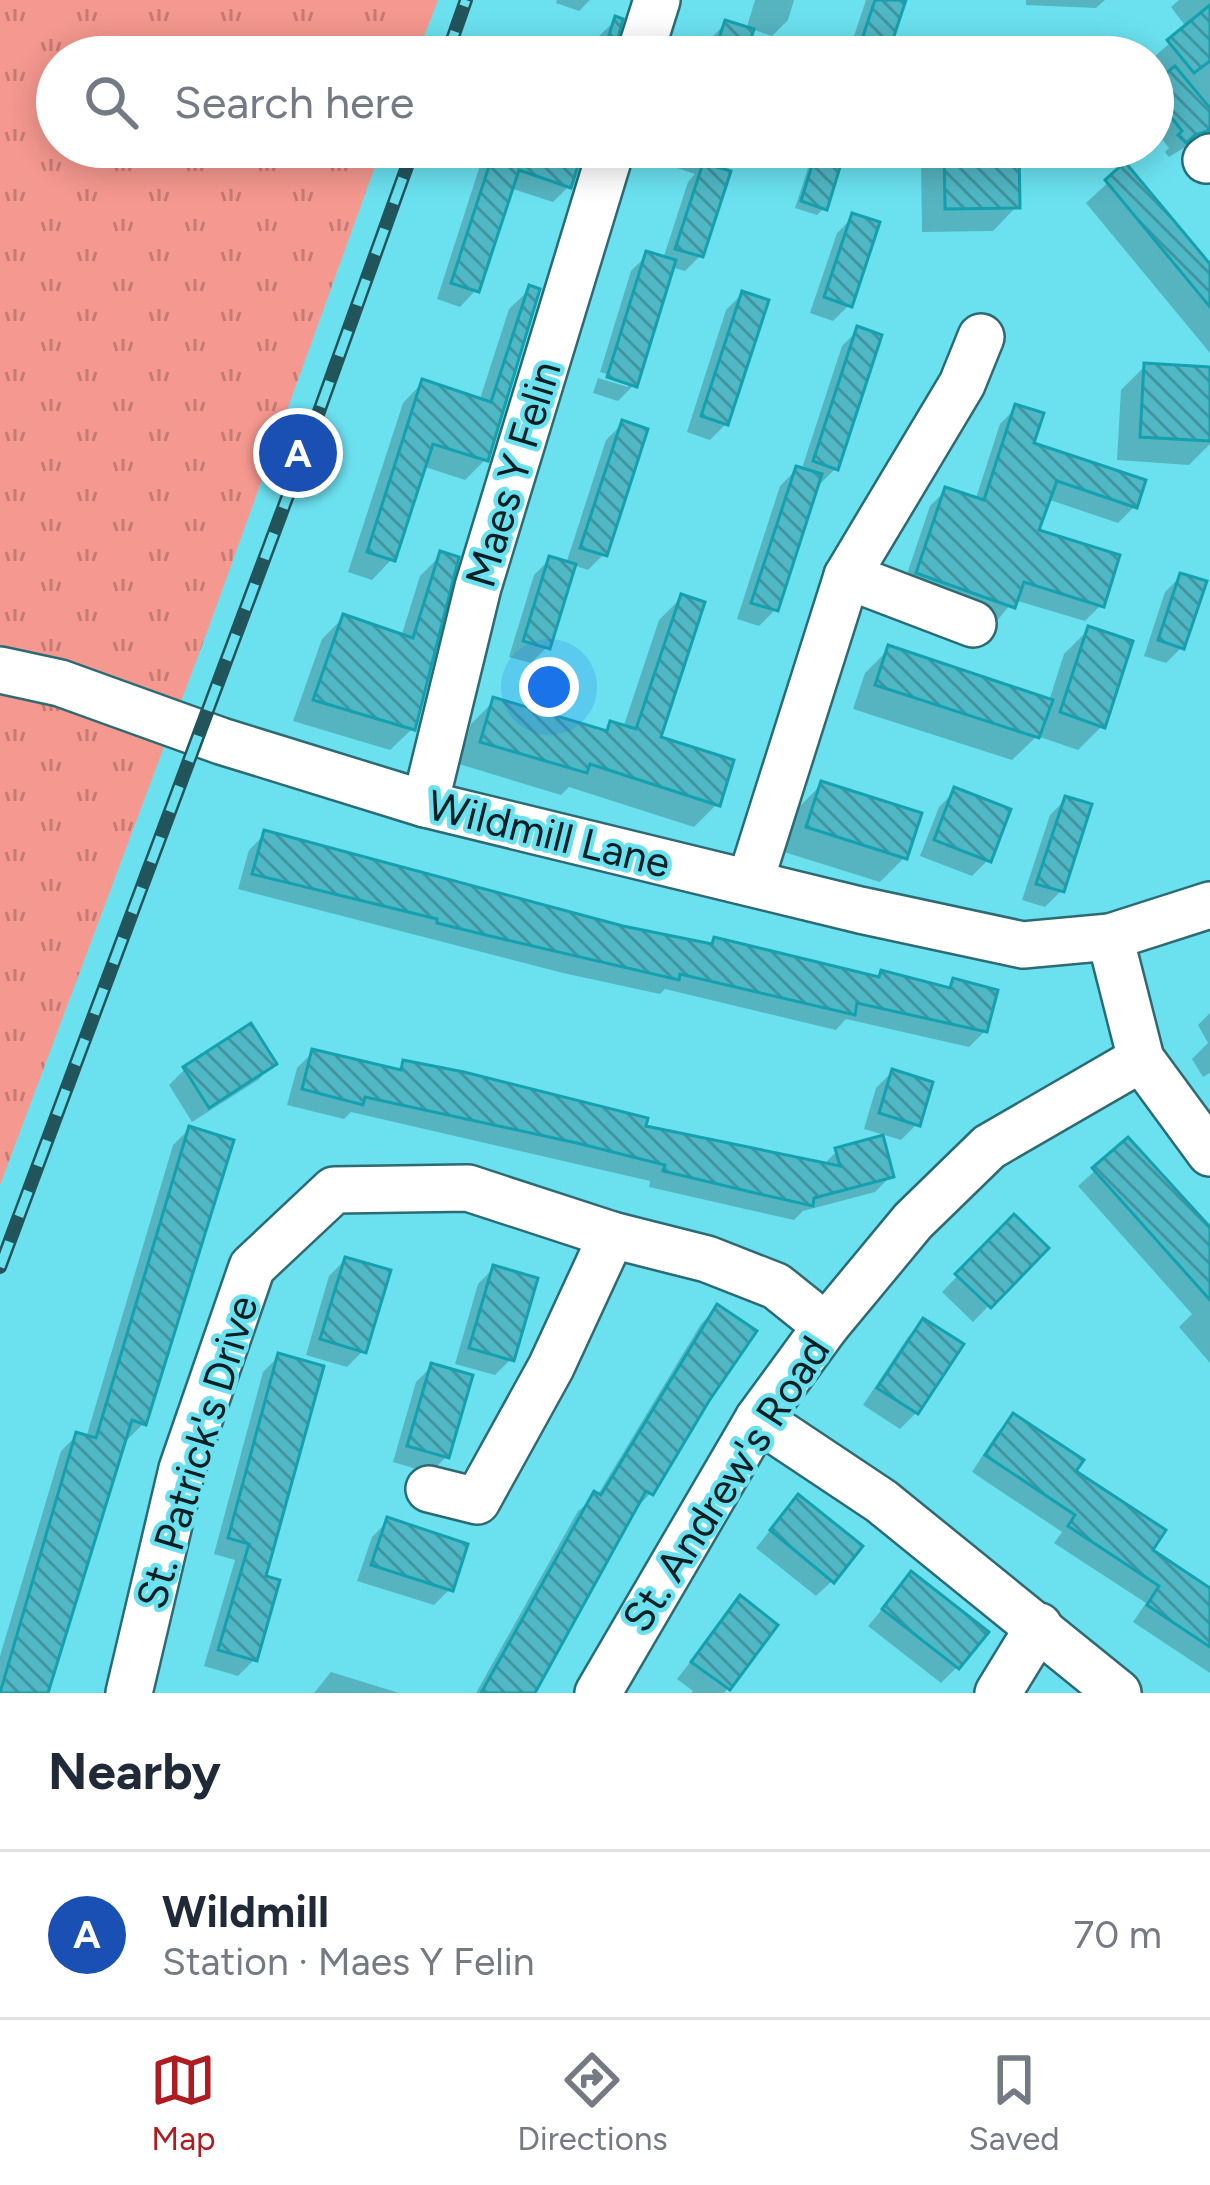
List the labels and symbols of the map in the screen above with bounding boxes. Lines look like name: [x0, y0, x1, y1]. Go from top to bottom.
street label: Maes Y Felin: [454, 355, 572, 593]
pin: A: [259, 408, 337, 498]
your location: [519, 657, 579, 717]
street label: Wildmill Lane: [423, 779, 675, 889]
street label: St. Patrick's Drive: [125, 1289, 269, 1615]
street label: St. Andrew's Road: [612, 1327, 840, 1641]

